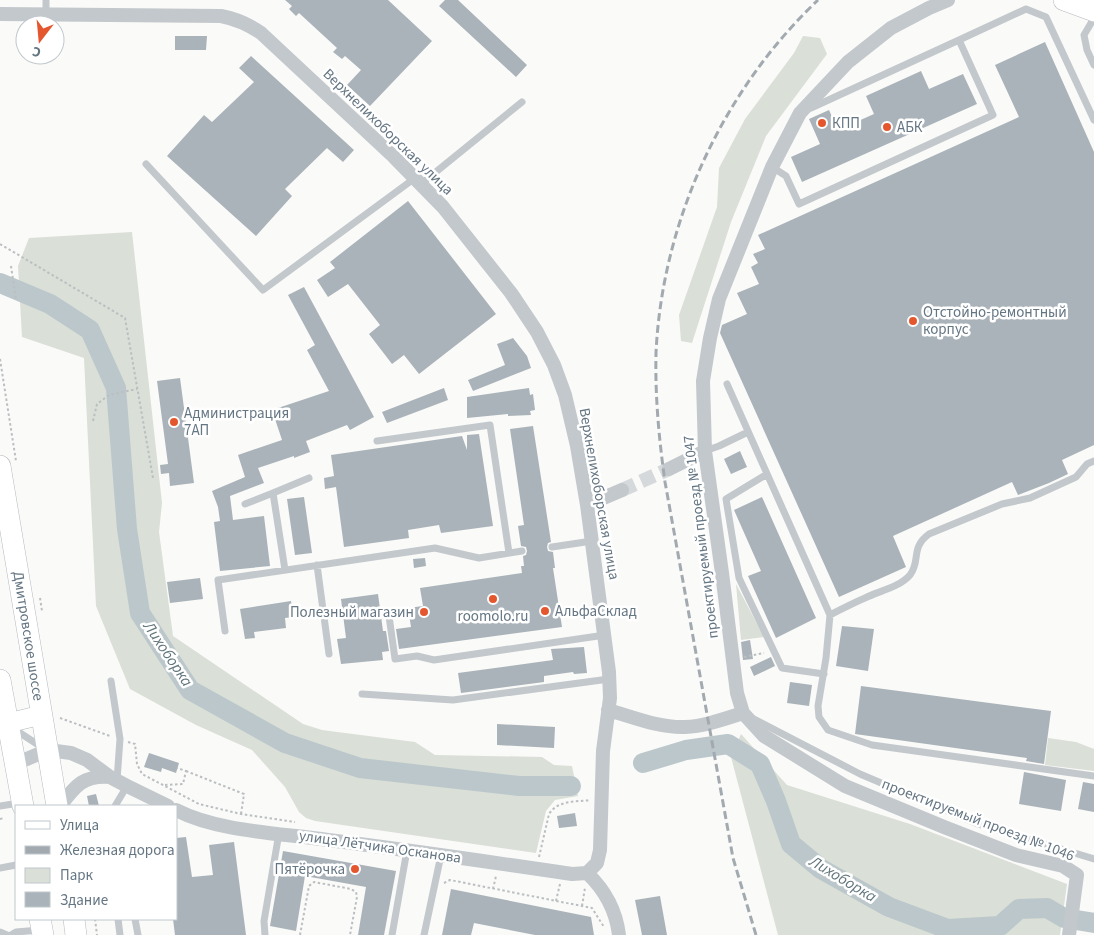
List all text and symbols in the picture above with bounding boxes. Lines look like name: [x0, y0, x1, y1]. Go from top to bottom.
north arrow: [15, 15, 65, 65]
text: С: [30, 41, 43, 62]
street label: Верхнелихоборская улица: [318, 64, 458, 200]
place label: КПП: [832, 113, 860, 134]
marker: КПП: [816, 117, 828, 129]
place label: АБК: [897, 117, 923, 138]
marker: АБК: [881, 121, 893, 133]
place label: Отстойно-ремонтный корпус: [923, 302, 1067, 340]
marker: Отстойно-ремонтный корпус: [907, 315, 919, 327]
place label: Администрация 7АП: [184, 403, 289, 441]
street label: Верхнелихоборская улица: [574, 406, 624, 582]
marker: Администрация 7АП: [168, 416, 180, 428]
street label: проектируемый проезд № 1047: [678, 434, 724, 640]
street label: Дмитровское шоссе: [7, 570, 49, 702]
marker: roomolo.ru: [487, 593, 499, 605]
place label: АльфаСклад: [555, 601, 637, 622]
place label: Полезный магазин: [290, 602, 414, 623]
marker: АльфаСклад: [539, 605, 551, 617]
marker: Полезный магазин: [418, 606, 430, 618]
place label: roomolo.ru: [458, 606, 528, 627]
water label: Лихоборка: [138, 616, 198, 691]
street label: проектируемый проезд № 1046: [879, 774, 1077, 866]
legend: [15, 805, 178, 920]
text: Улица: [60, 815, 99, 836]
street label: улица Лётчика Осканова: [298, 825, 462, 869]
text: Железная дорога: [60, 840, 175, 861]
water label: Лихоборка: [805, 850, 881, 908]
place label: Пятёрочка: [274, 859, 345, 880]
marker: Пятёрочка: [349, 863, 361, 875]
text: Парк: [60, 865, 94, 886]
text: Здание: [60, 890, 108, 911]

